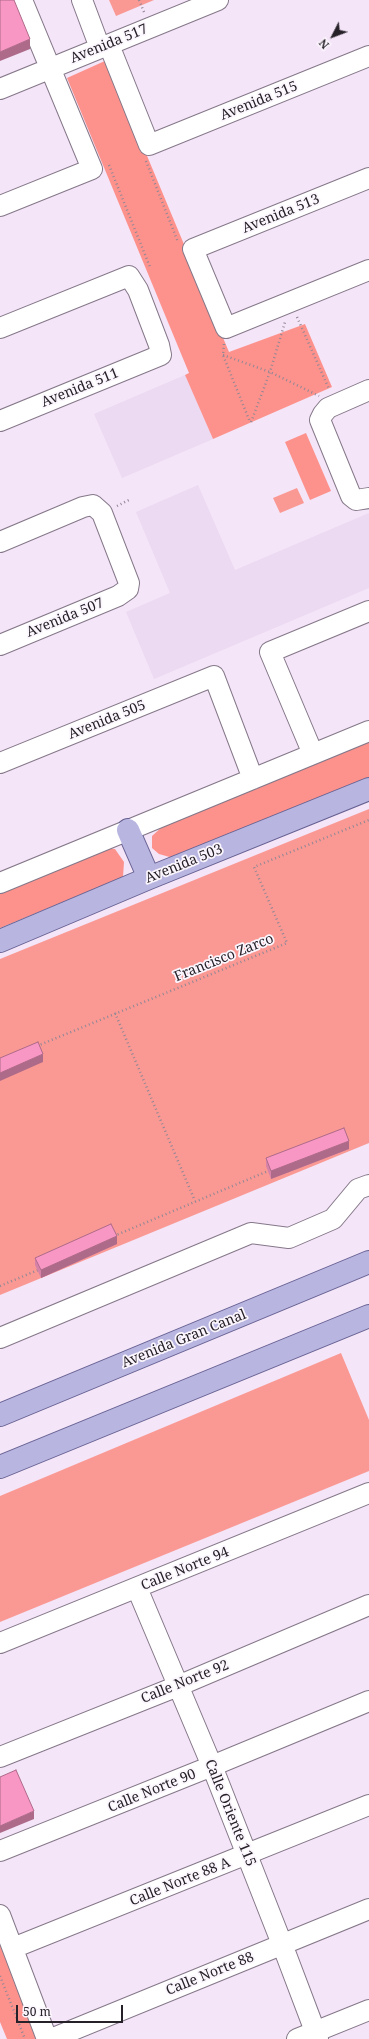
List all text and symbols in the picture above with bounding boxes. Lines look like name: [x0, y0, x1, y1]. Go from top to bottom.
north arrow: [313, 16, 353, 56]
street label: Avenida 517: [68, 21, 150, 67]
text: N: [315, 36, 332, 53]
street label: Avenida 515: [218, 78, 300, 124]
street label: Avenida 513: [240, 191, 322, 237]
street label: Avenida 511: [39, 365, 121, 411]
street label: Avenida 507: [24, 595, 106, 641]
street label: Avenida 505: [66, 697, 148, 743]
street label: Avenida 503: [143, 841, 225, 887]
street label: Francisco Zarco: [172, 930, 276, 986]
street label: Avenida Gran Canal: [119, 1306, 249, 1372]
street label: Calle Norte 94: [139, 1544, 231, 1594]
street label: Calle Norte 92: [139, 1657, 231, 1707]
street label: Calle Oriente 115: [201, 1757, 259, 1869]
street label: Calle Norte 90: [106, 1766, 198, 1816]
street label: Calle Norte 88 A: [127, 1854, 233, 1910]
street label: Calle Norte 88: [164, 1949, 256, 1999]
scale bar: [18, 1997, 125, 2023]
text: 50 m: [23, 2003, 51, 2020]

